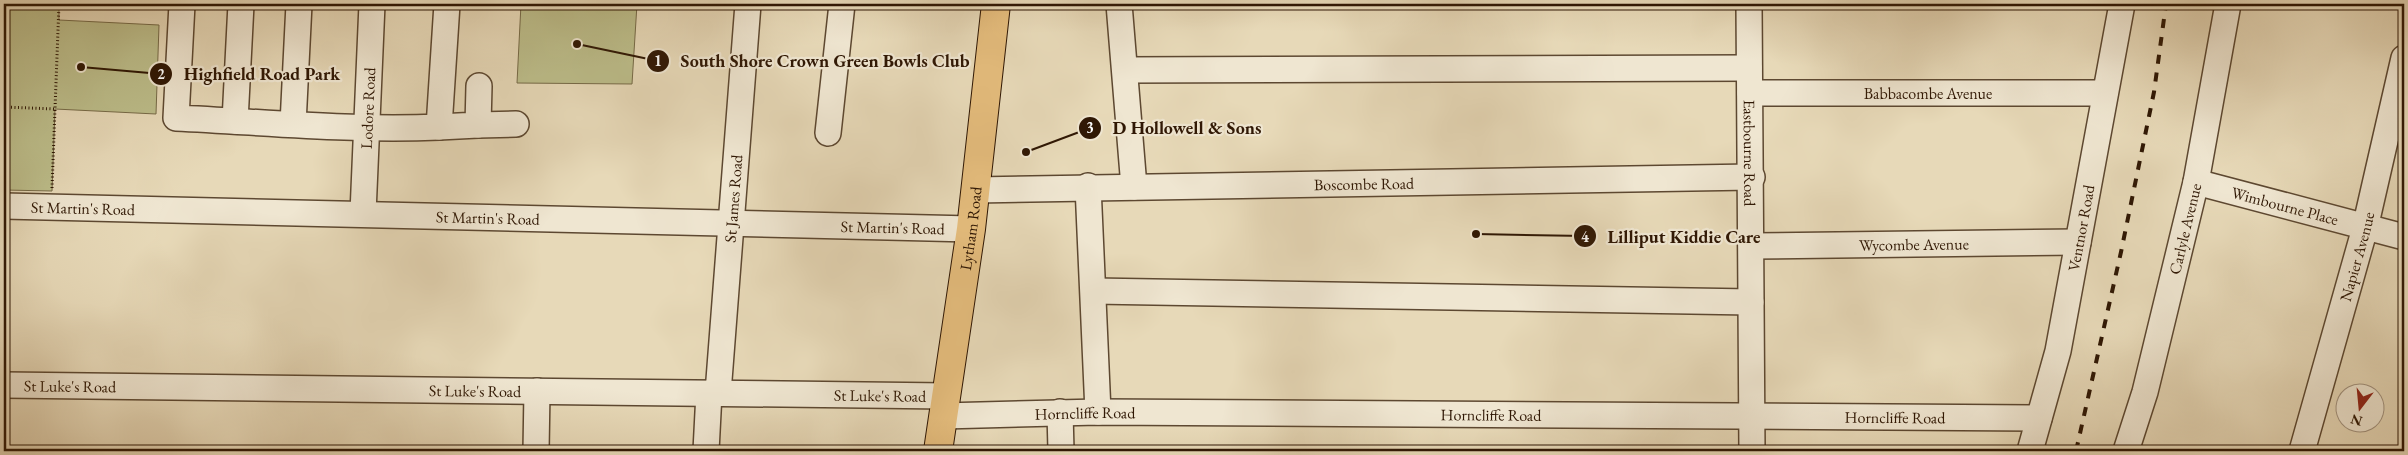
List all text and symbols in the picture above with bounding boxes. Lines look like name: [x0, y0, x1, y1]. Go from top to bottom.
callout: South Shore Crown Green Bowls Club: [646, 45, 980, 78]
text: South Shore Crown Green Bowls Club: [681, 49, 970, 72]
text: 1: [654, 51, 662, 70]
callout: Highfield Road Park: [148, 57, 350, 90]
text: Highfield Road Park: [184, 62, 341, 85]
text: 2: [157, 64, 165, 83]
street label: Lodore Road: [356, 66, 380, 149]
street label: Babbacombe Avenue: [1864, 83, 1992, 104]
street label: Eastbourne Road: [1739, 100, 1760, 207]
callout: D Hollowell & Sons: [1077, 111, 1271, 144]
text: D Hollowell & Sons: [1113, 116, 1261, 139]
text: 3: [1086, 118, 1094, 137]
street label: St James Road: [720, 153, 747, 243]
street label: Boscombe Road: [1314, 173, 1415, 195]
street label: Carlyle Avenue: [2164, 181, 2206, 277]
street label: Ventnor Road: [2063, 182, 2100, 273]
street label: Wimbourne Place: [2229, 182, 2341, 230]
street label: Lytham Road: [955, 185, 987, 272]
street label: St Martin's Road: [31, 197, 136, 220]
street label: St Martin's Road: [436, 206, 541, 230]
street label: Napier Avenue: [2335, 210, 2379, 304]
street label: St Martin's Road: [840, 216, 946, 239]
callout: Lilliput Kiddie Care: [1573, 220, 1771, 253]
text: Lilliput Kiddie Care: [1607, 225, 1761, 248]
text: 4: [1581, 227, 1590, 246]
street label: Wycombe Avenue: [1859, 233, 1969, 256]
street label: St Luke's Road: [24, 375, 117, 397]
street label: St Luke's Road: [429, 380, 522, 402]
north arrow: [2336, 382, 2386, 432]
street label: St Luke's Road: [834, 385, 927, 407]
street label: Horncliffe Road: [1034, 402, 1136, 425]
street label: Horncliffe Road: [1440, 404, 1542, 426]
street label: Horncliffe Road: [1844, 407, 1946, 428]
text: N: [2348, 410, 2364, 431]

